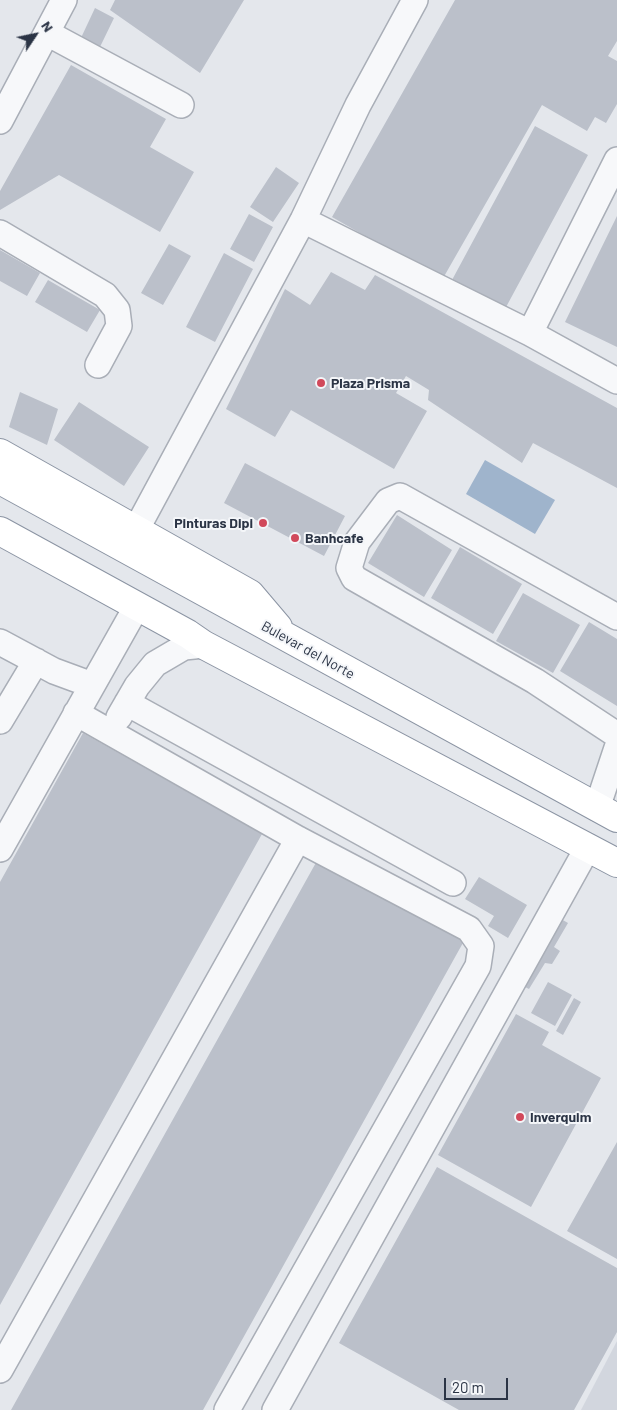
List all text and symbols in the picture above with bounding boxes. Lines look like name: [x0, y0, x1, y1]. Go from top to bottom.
north arrow: [10, 10, 60, 60]
text: N: [38, 18, 58, 35]
place label: Plaza Prisma: [331, 375, 410, 391]
marker: Plaza Prisma: [315, 377, 327, 389]
place label: Pinturas Dipi: [174, 515, 253, 531]
marker: Pinturas Dipi: [257, 517, 269, 529]
place label: Banhcafe: [305, 530, 364, 546]
marker: Banhcafe: [289, 532, 301, 544]
street label: Bulevar del Norte: [258, 617, 358, 683]
place label: Inverquim: [530, 1109, 591, 1125]
marker: Inverquim: [514, 1111, 526, 1123]
scale bar: [447, 1368, 511, 1400]
text: 20 m: [452, 1378, 484, 1396]

